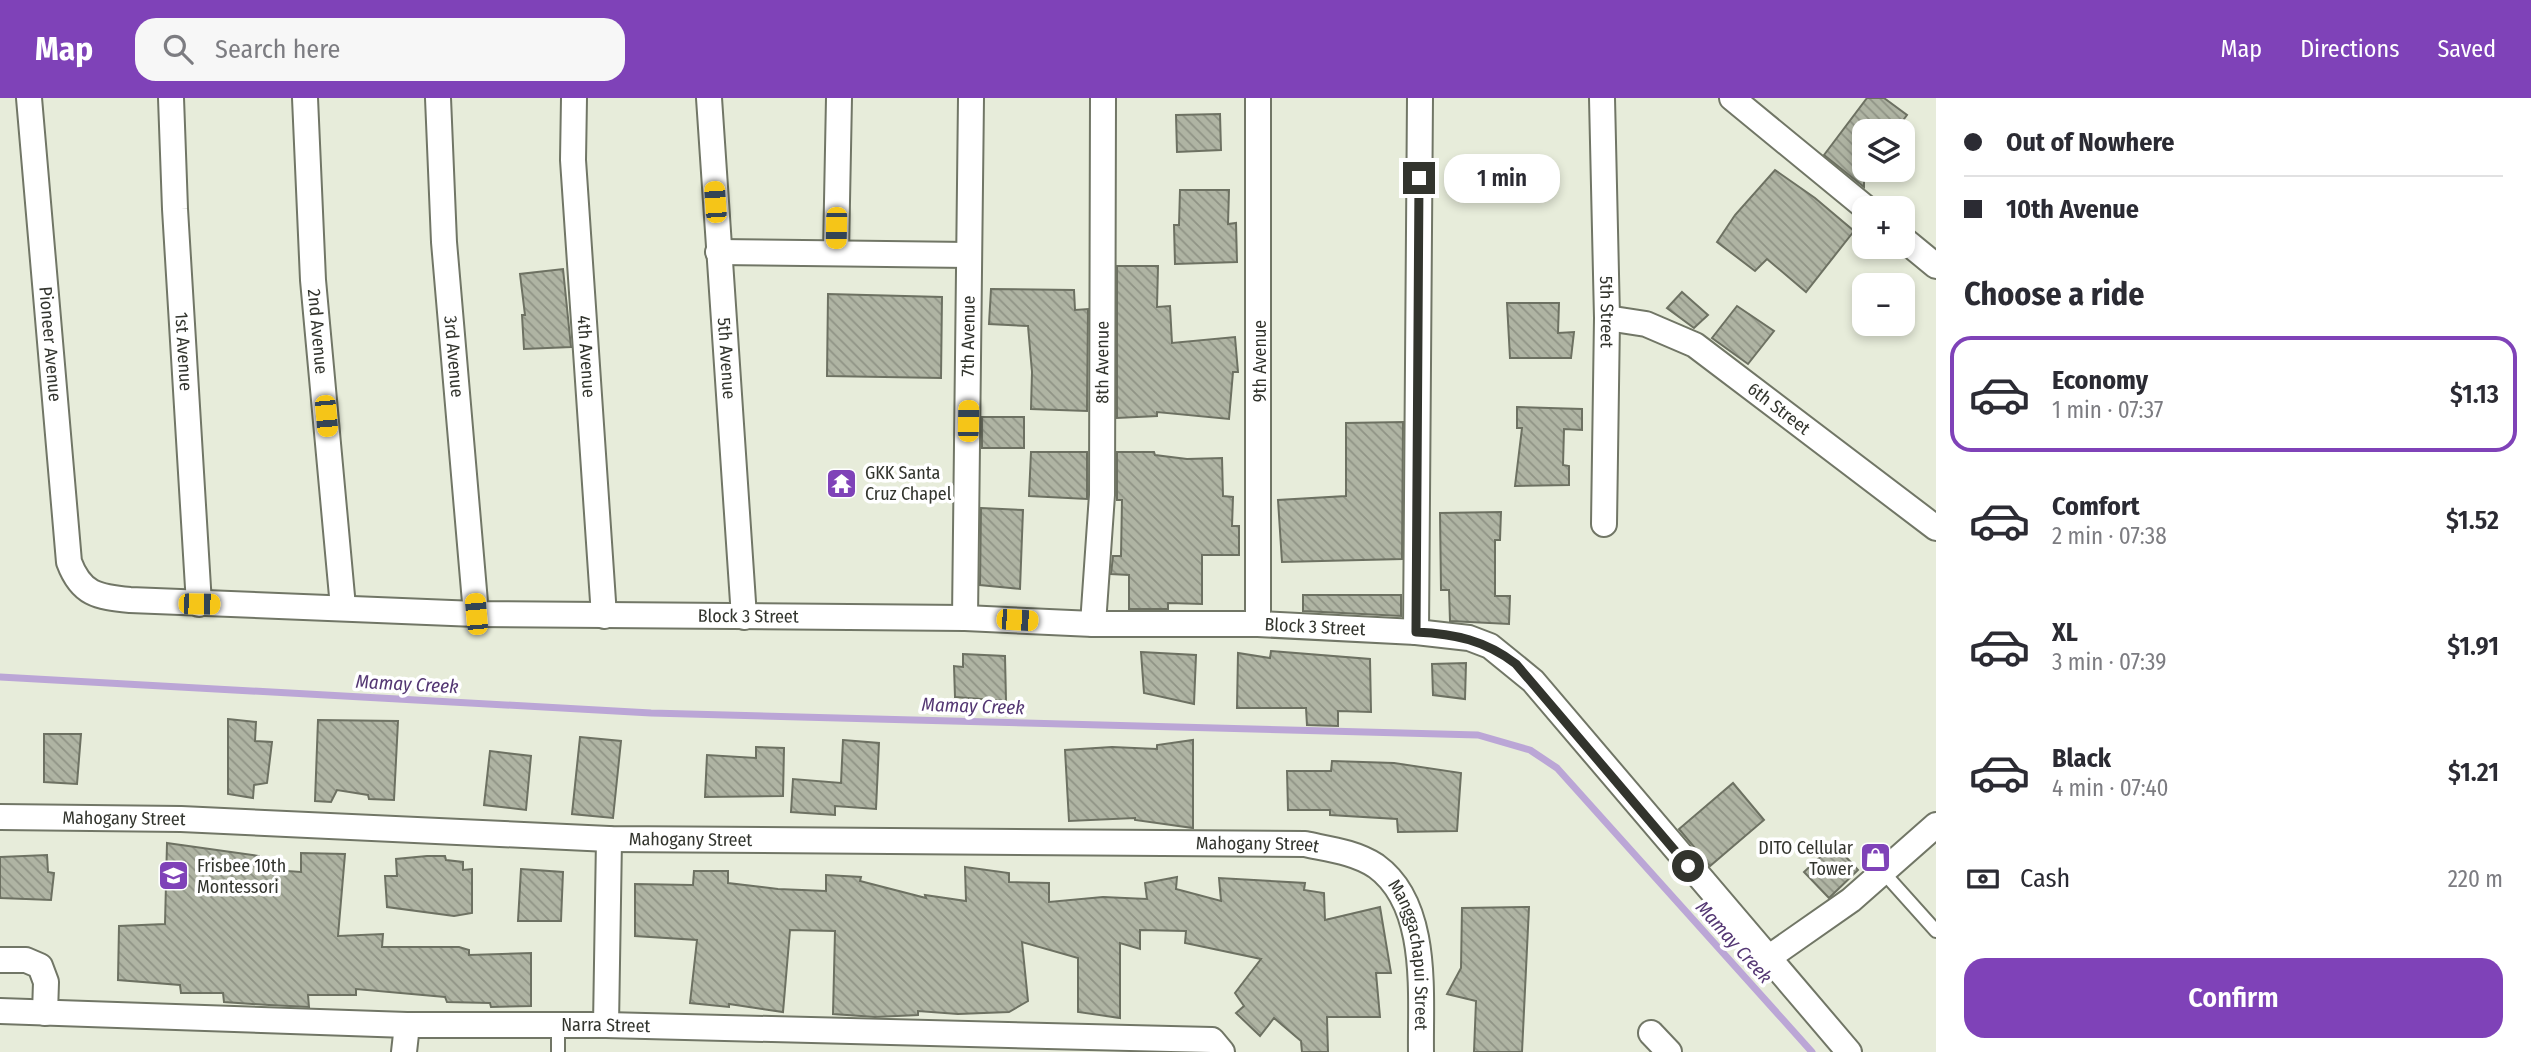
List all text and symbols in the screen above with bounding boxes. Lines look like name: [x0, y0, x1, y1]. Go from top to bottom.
search box: [135, 18, 625, 81]
text: Map: [35, 29, 93, 69]
icon: search: [159, 30, 197, 68]
text: Search here: [215, 34, 340, 65]
text: Map: [2221, 35, 2262, 63]
text: Directions: [2300, 35, 2399, 63]
text: Saved: [2437, 35, 2496, 63]
map controls: [1852, 119, 1915, 336]
button: layers: [1852, 119, 1915, 182]
text: Out of Nowhere: [2006, 127, 2174, 158]
callout: 1 min: [1444, 154, 1559, 202]
route end: [1403, 162, 1435, 194]
text: 1 min: [1477, 164, 1527, 192]
car: [704, 180, 727, 224]
text: 10th Avenue: [2006, 194, 2139, 225]
button: +: [1852, 196, 1915, 259]
car: [826, 207, 847, 249]
button: −: [1852, 273, 1915, 336]
text: Choose a ride: [1964, 275, 2145, 313]
street label: 5th Street: [1595, 276, 1618, 348]
street label: Pioneer Avenue: [34, 286, 66, 403]
street label: 2nd Avenue: [303, 288, 333, 375]
street label: 7th Avenue: [957, 295, 980, 377]
street label: 1st Avenue: [170, 312, 197, 392]
street label: 3rd Avenue: [439, 315, 468, 398]
street label: 4th Avenue: [573, 315, 600, 399]
street label: 5th Avenue: [713, 317, 740, 400]
street label: 9th Avenue: [1249, 320, 1271, 402]
street label: 8th Avenue: [1091, 321, 1113, 404]
icon: car: [1968, 363, 2031, 426]
text: Economy: [2052, 365, 2148, 396]
street label: 6th Street: [1743, 378, 1815, 440]
text: $1.13: [2450, 379, 2499, 410]
car: [314, 394, 339, 438]
text: 1 min · 07:37: [2052, 396, 2163, 424]
car: [958, 400, 979, 442]
place label: GKK Santa Cruz Chapel: [865, 462, 952, 505]
temple icon: GKK Santa Cruz Chapel: [825, 466, 859, 500]
icon: car: [1968, 489, 2031, 552]
text: Comfort: [2052, 491, 2140, 522]
text: $1.52: [2446, 505, 2499, 536]
text: 2 min · 07:38: [2052, 522, 2167, 550]
car: [464, 592, 489, 636]
car: [178, 593, 221, 615]
street label: Block 3 Street: [698, 605, 799, 628]
car: [996, 608, 1039, 632]
street label: Block 3 Street: [1264, 613, 1366, 640]
icon: car: [1968, 615, 2031, 678]
text: XL: [2052, 617, 2078, 648]
text: $1.91: [2447, 631, 2499, 662]
text: 3 min · 07:39: [2052, 648, 2166, 676]
water label: Mamay Creek: [355, 670, 459, 698]
water label: Mamay Creek: [921, 693, 1025, 719]
icon: car: [1968, 741, 2031, 804]
text: Black: [2052, 743, 2111, 774]
text: $1.21: [2448, 757, 2499, 788]
text: 4 min · 07:40: [2052, 774, 2169, 802]
street label: Mahogany Street: [62, 807, 186, 830]
street label: Mahogany Street: [629, 828, 752, 851]
street label: Mahogany Street: [1196, 832, 1321, 858]
place label: DITO Cellular Tower: [1758, 837, 1854, 880]
shop icon: DITO Cellular Tower: [1859, 841, 1893, 875]
route start: [1672, 850, 1704, 882]
place label: Frisbee 10th Montessori: [197, 855, 286, 898]
school or university icon: Frisbee 10th Montessori: [157, 859, 191, 893]
icon: cash: [1964, 860, 2002, 898]
text: Cash: [2020, 863, 2070, 894]
text: 220 m: [2448, 865, 2503, 893]
street label: Manggachapui Street: [1383, 875, 1432, 1031]
water label: Mamay Creek: [1691, 896, 1777, 988]
button: Confirm: [1964, 958, 2503, 1038]
street label: Narra Street: [561, 1014, 651, 1037]

